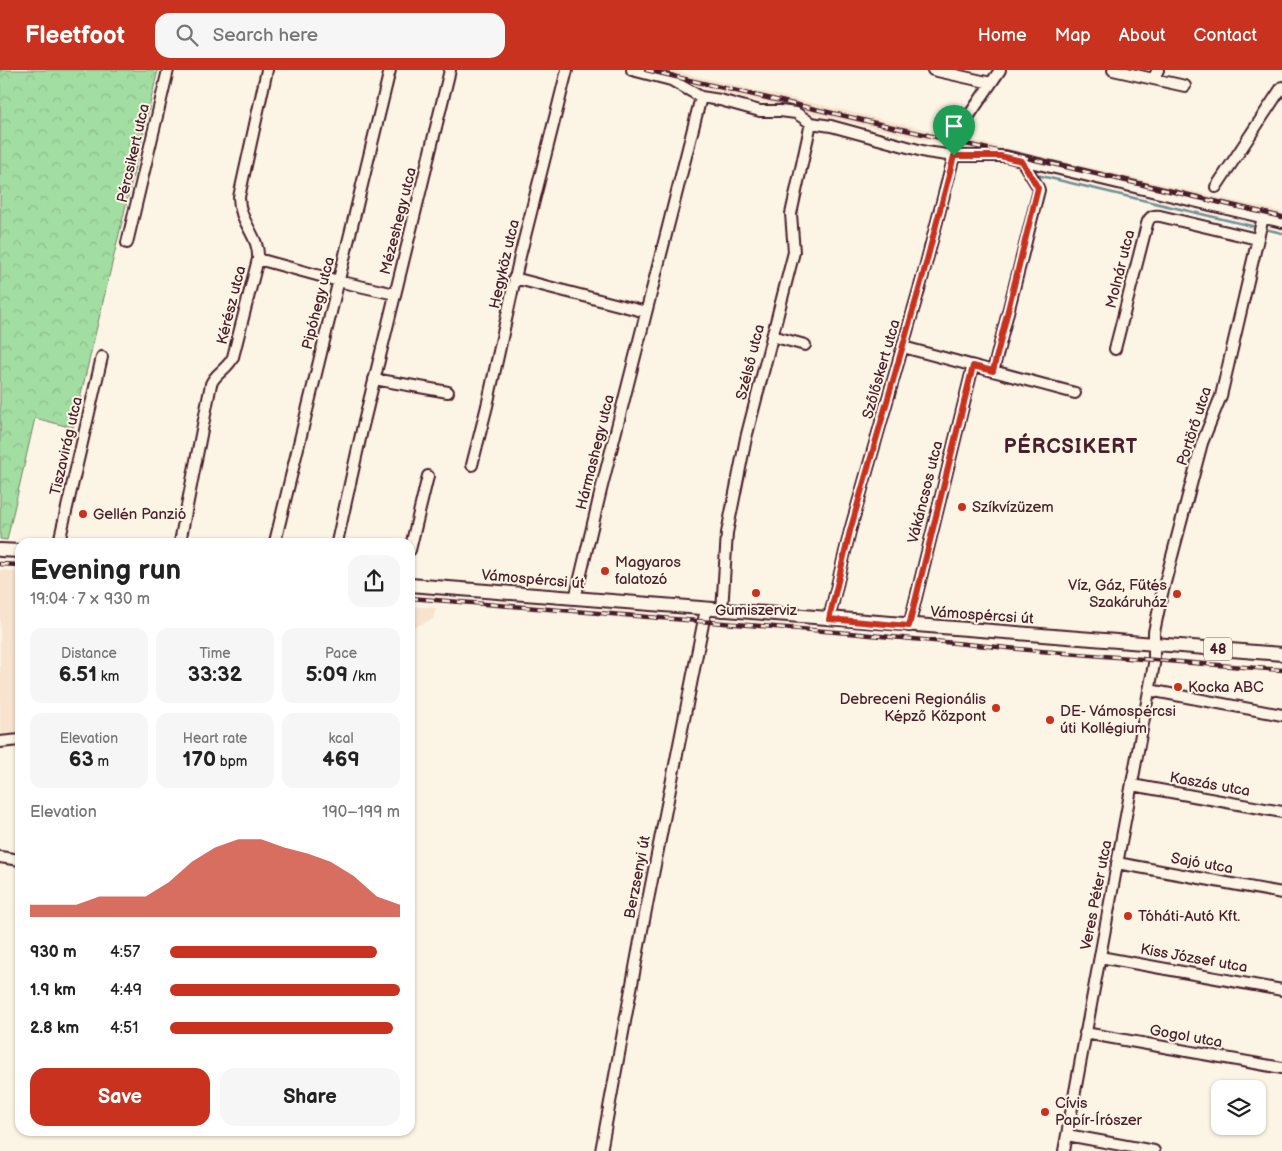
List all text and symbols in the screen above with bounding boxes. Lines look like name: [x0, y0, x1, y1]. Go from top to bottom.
search box: [155, 13, 505, 58]
text: Fleetfoot: [25, 21, 125, 50]
icon: search: [173, 21, 201, 49]
text: Search here: [213, 24, 318, 47]
text: Home: [978, 25, 1027, 46]
text: Map: [1055, 25, 1091, 46]
text: About: [1119, 25, 1166, 46]
text: Contact: [1194, 25, 1257, 46]
street label: Pércsikert utca: [113, 102, 154, 205]
pin: [933, 105, 975, 156]
icon: arrive: [940, 112, 968, 140]
street label: Mézeshegy utca: [376, 165, 421, 277]
street label: Hegyköz utca: [485, 218, 524, 311]
street label: Molnár utca: [1102, 228, 1139, 310]
street label: Pipóhegy utca: [298, 255, 339, 351]
street label: Kérész utca: [213, 264, 250, 346]
street label: Szőlőskert utca: [858, 317, 905, 421]
street label: Szélső utca: [732, 322, 769, 402]
street label: Portörő utca: [1173, 384, 1216, 468]
street label: Hármashegy utca: [572, 393, 619, 512]
street label: Tiszavirág utca: [46, 395, 87, 497]
district label: PÉRCSIKERT: [1004, 433, 1138, 459]
street label: Vákáncsos utca: [904, 439, 947, 545]
place label: Szíkvízüzem: [972, 498, 1054, 517]
marker: Szíkvízüzem: [956, 501, 968, 513]
place label: Gellén Panzió: [93, 505, 186, 524]
marker: Gellén Panzió: [77, 508, 89, 520]
place label: Magyaros falatozó: [615, 553, 682, 589]
text: Evening run: [30, 554, 181, 587]
button: share: [348, 555, 400, 607]
marker: Magyaros falatozó: [599, 565, 611, 577]
street label: Vámospércsi út: [481, 566, 586, 594]
place label: Víz, Gáz, Fűtés Szakáruház: [1068, 576, 1168, 612]
marker: Gumiszerviz: [750, 587, 762, 599]
marker: Víz, Gáz, Fűtés Szakáruház: [1171, 588, 1183, 600]
text: 19:04 · 7 × 930 m: [30, 590, 150, 609]
place label: Gumiszerviz: [715, 601, 798, 620]
street label: Vámospércsi út: [930, 602, 1035, 629]
road number: 48: [1204, 638, 1232, 660]
text: Distance: [61, 645, 117, 662]
text: Time: [199, 645, 231, 662]
text: Pace: [325, 645, 357, 662]
text: 6.51: [59, 662, 97, 687]
text: 33:32: [188, 662, 242, 687]
text: 5:09: [305, 662, 348, 687]
text: km: [97, 668, 119, 685]
text: /km: [348, 668, 377, 685]
place label: Kocka ABC: [1188, 678, 1264, 697]
marker: Kocka ABC: [1172, 681, 1184, 693]
place label: Debreceni Regionális Képző Központ: [840, 690, 987, 726]
marker: Debreceni Regionális Képző Központ: [990, 702, 1002, 714]
place label: DE- Vámospércsi úti Kollégium: [1060, 702, 1176, 738]
marker: DE- Vámospércsi úti Kollégium: [1044, 714, 1056, 726]
text: Elevation: [60, 730, 118, 747]
text: Heart rate: [183, 730, 247, 747]
text: kcal: [328, 730, 354, 747]
text: 63: [69, 747, 94, 772]
text: 170: [183, 747, 216, 772]
text: 469: [322, 747, 360, 772]
text: m: [94, 753, 109, 770]
text: bpm: [216, 753, 247, 770]
street label: Kaszás utca: [1168, 768, 1252, 801]
text: Elevation: [30, 803, 97, 822]
text: 190–199 m: [322, 803, 400, 822]
street label: Berzsenyi út: [620, 834, 655, 920]
street label: Veres Péter utca: [1076, 838, 1116, 952]
street label: Sajó utca: [1169, 849, 1234, 878]
place label: Tóháti-Autó Kft.: [1138, 907, 1240, 926]
marker: Tóháti-Autó Kft.: [1122, 910, 1134, 922]
street label: Kiss József utca: [1139, 940, 1249, 977]
text: 930 m: [30, 943, 77, 962]
text: 4:57: [110, 943, 140, 962]
text: 1.9 km: [30, 981, 76, 1000]
text: 4:49: [110, 981, 142, 1000]
text: 2.8 km: [30, 1019, 79, 1038]
text: 4:51: [110, 1019, 138, 1038]
street label: Gogol utca: [1148, 1021, 1224, 1052]
button: Save: [30, 1068, 210, 1126]
button: Share: [220, 1068, 400, 1126]
map controls: [1211, 1080, 1266, 1135]
button: layers: [1211, 1080, 1266, 1135]
place label: Cívis Papír-Írószer: [1055, 1094, 1143, 1130]
marker: Cívis Papír-Írószer: [1039, 1106, 1051, 1118]

